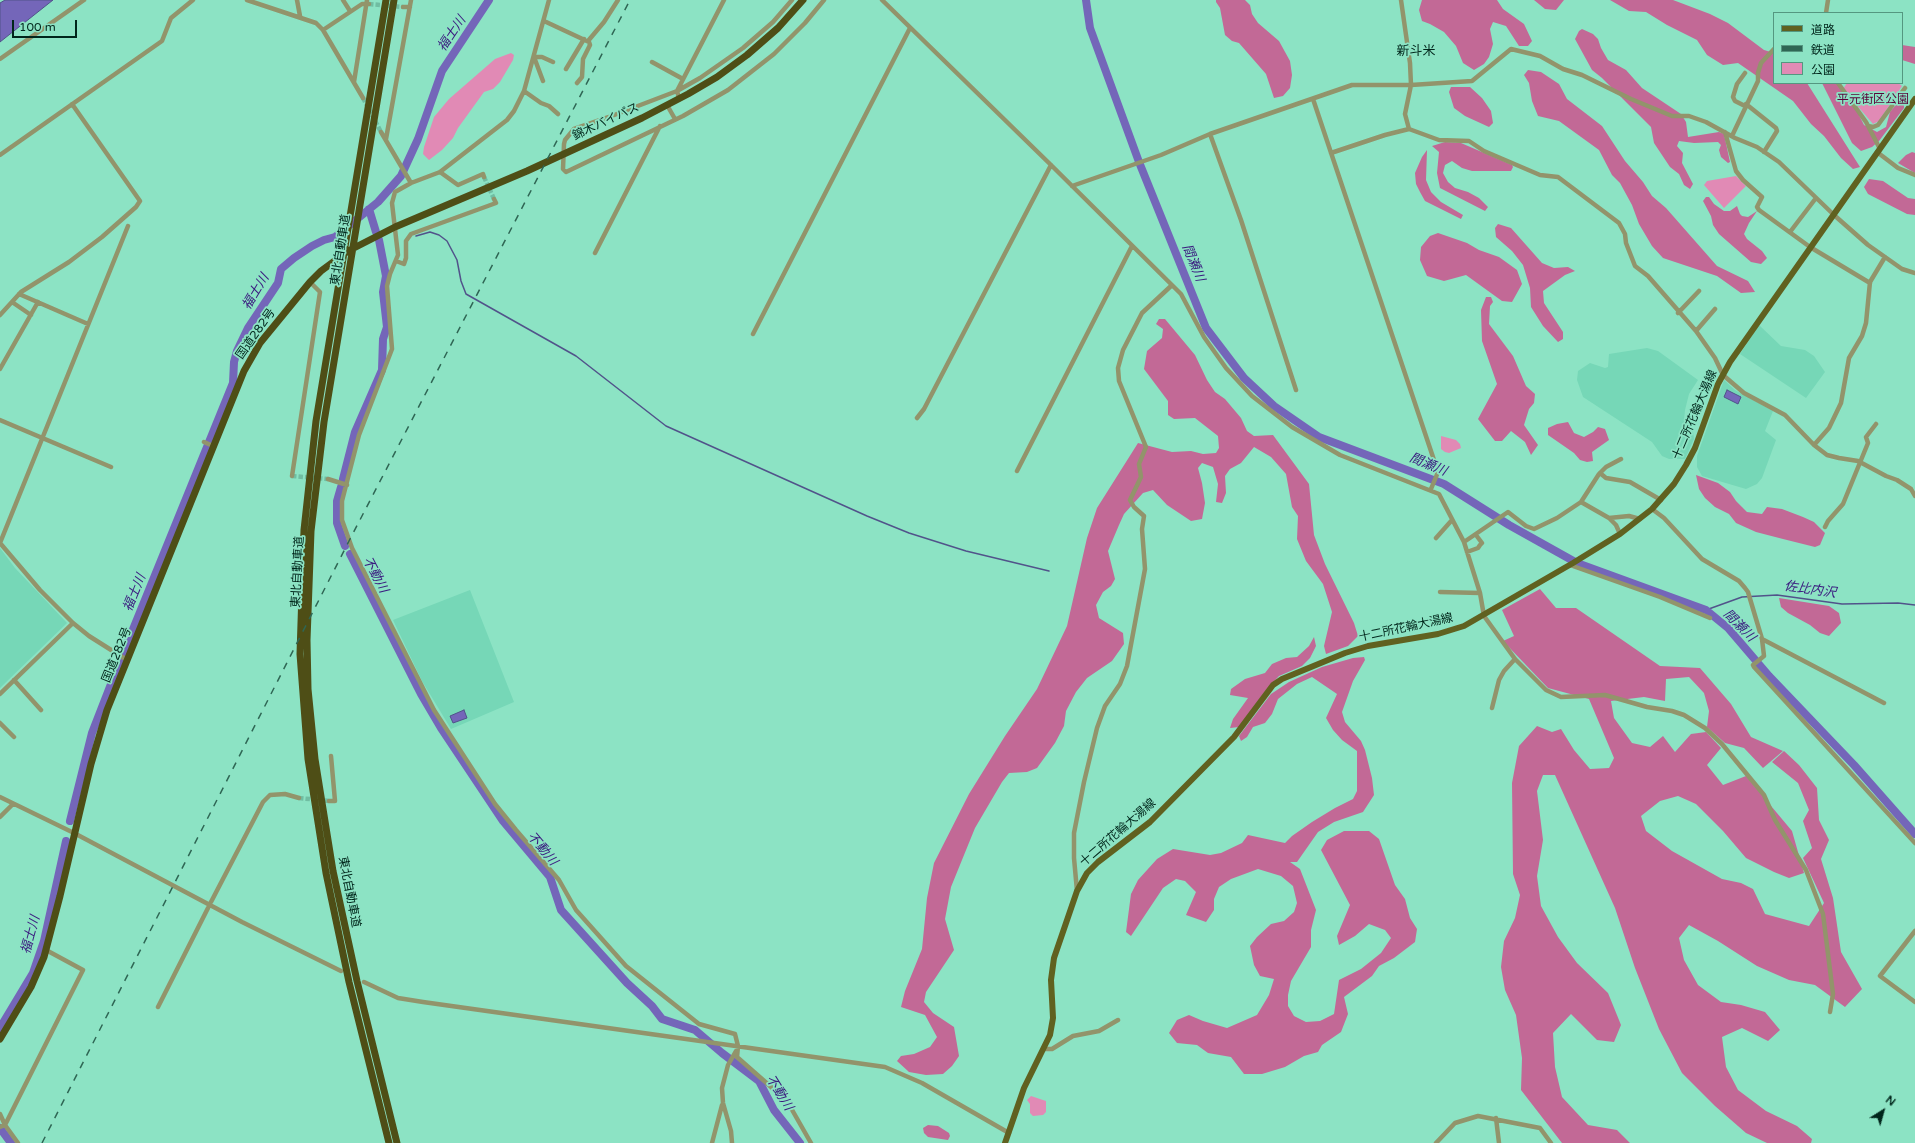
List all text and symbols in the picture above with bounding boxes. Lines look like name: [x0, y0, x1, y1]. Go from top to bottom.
scale bar: [14, 12, 79, 38]
legend: [1773, 12, 1903, 84]
water label: 福士川: [435, 13, 469, 55]
text: 100 m: [19, 20, 56, 34]
text: 道路: [1811, 23, 1835, 37]
text: 鉄道: [1811, 43, 1835, 57]
district label: 新斗米: [1397, 44, 1435, 60]
text: 公園: [1811, 63, 1835, 77]
park label: 平元街区公園: [1837, 93, 1909, 107]
street label: 錦木バイパス: [570, 100, 642, 144]
street label: 東北自動車道: [328, 213, 354, 287]
water label: 間瀬川: [1178, 242, 1208, 284]
water label: 福士川: [239, 271, 273, 313]
street label: 国道282号: [233, 306, 279, 362]
street label: 十二所花輪大湯線: [1670, 368, 1720, 462]
water label: 間瀬川: [1407, 450, 1449, 480]
street label: 東北自動車道: [289, 536, 307, 608]
water label: 不動川: [359, 554, 391, 596]
water label: 福士川: [120, 572, 150, 614]
water label: 佐比内沢: [1783, 579, 1837, 601]
water label: 間瀬川: [1720, 607, 1758, 645]
street label: 十二所花輪大湯線: [1358, 611, 1454, 645]
street label: 国道282号: [99, 625, 135, 685]
street label: 十二所花輪大湯線: [1077, 796, 1159, 870]
water label: 不動川: [523, 829, 561, 869]
street label: 東北自動車道: [335, 855, 363, 929]
water label: 福士川: [18, 914, 44, 956]
water label: 不動川: [762, 1072, 796, 1114]
north arrow: [1863, 1091, 1903, 1131]
text: N: [1883, 1093, 1898, 1109]

